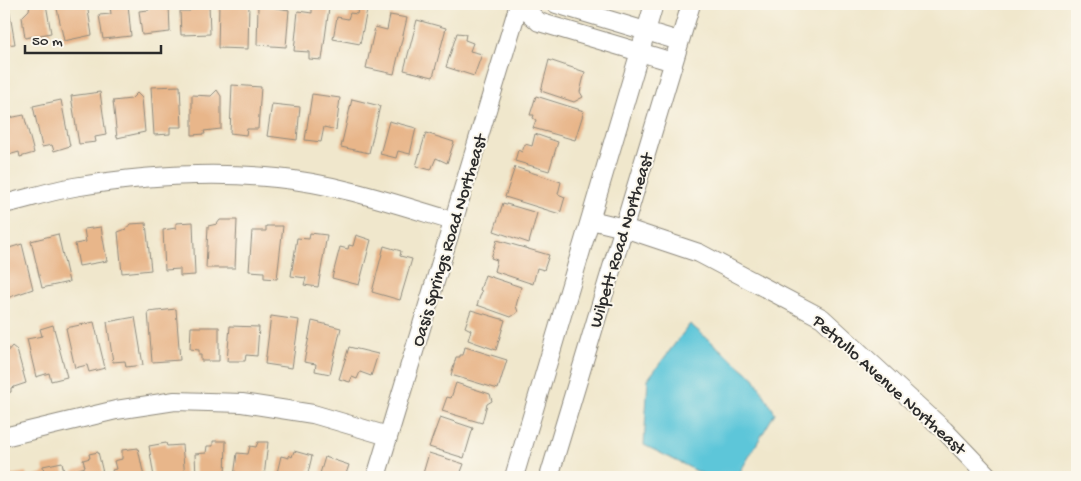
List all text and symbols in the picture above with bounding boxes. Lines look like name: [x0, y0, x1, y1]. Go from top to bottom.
scale bar: [25, 22, 161, 54]
text: 50 m: [32, 33, 63, 51]
street label: Oasis Springs Road Northeast: [408, 131, 493, 349]
street label: Wilpett Road Northeast: [586, 149, 659, 331]
street label: Petrullo Avenue Northeast: [807, 311, 971, 461]

